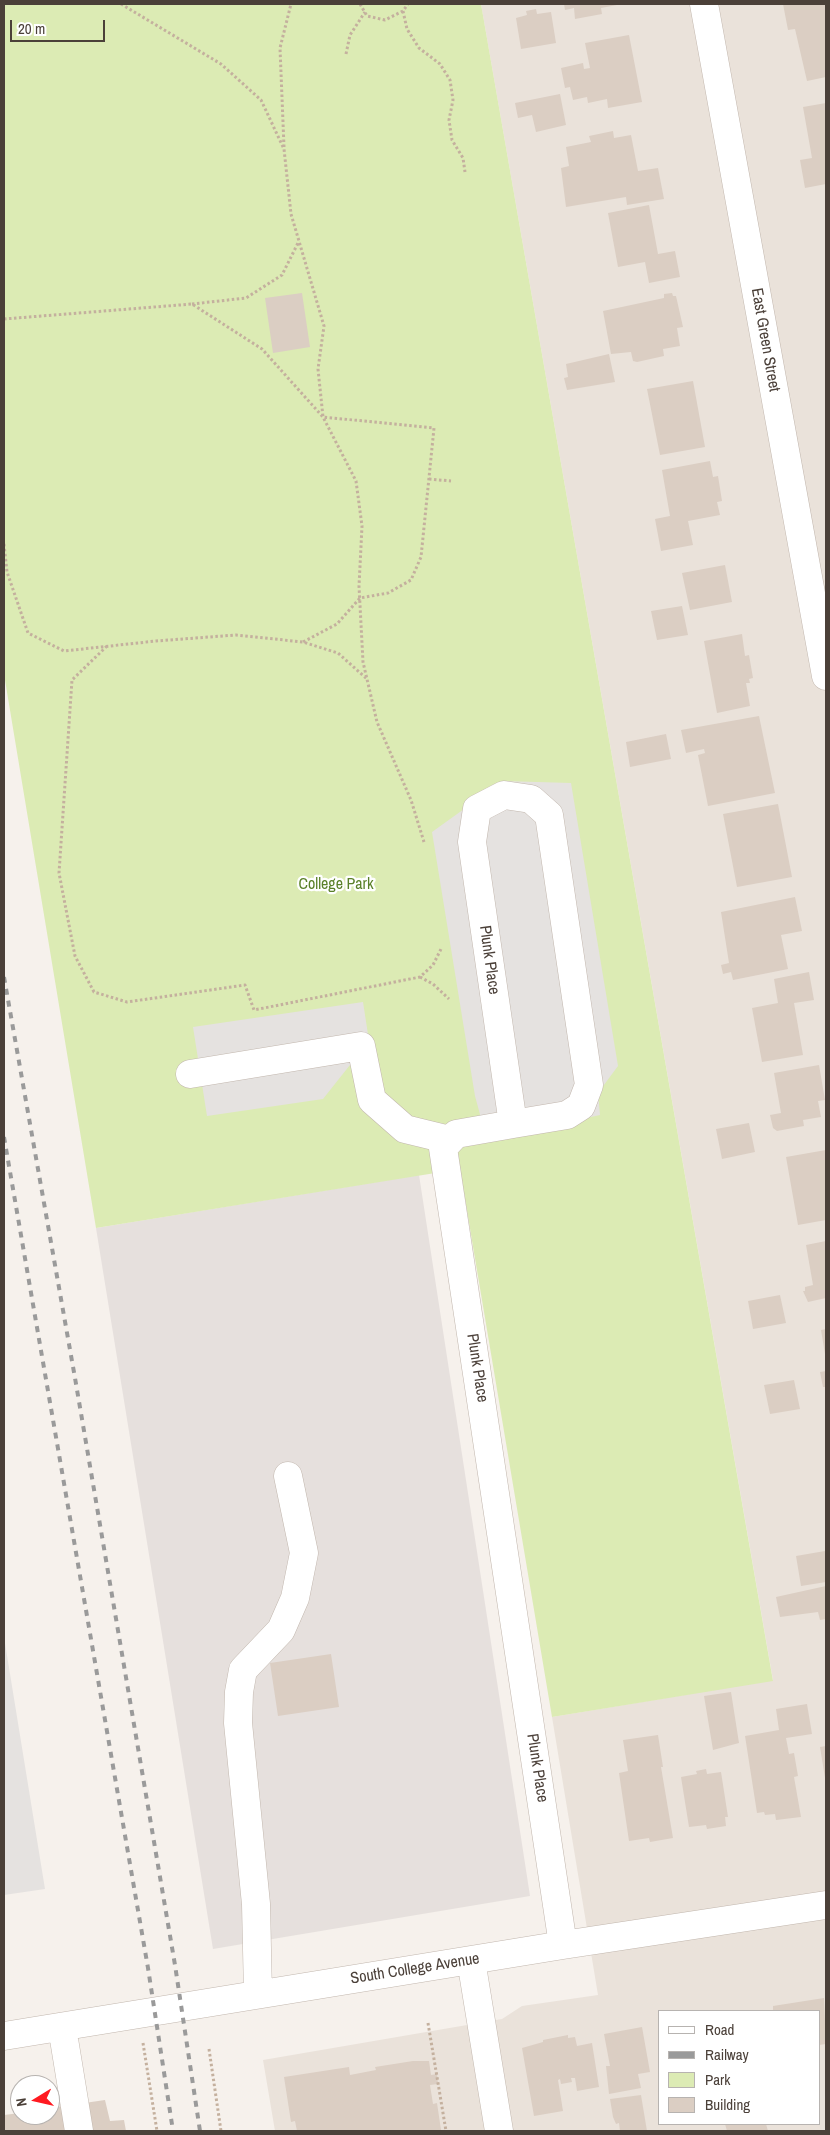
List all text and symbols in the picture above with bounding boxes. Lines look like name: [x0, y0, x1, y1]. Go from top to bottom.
scale bar: [12, 10, 108, 42]
text: 20 m: [18, 18, 45, 39]
street label: East Green Street: [746, 287, 784, 393]
park label: College Park: [298, 875, 374, 895]
street label: Plunk Place: [475, 924, 503, 996]
street label: Plunk Place: [462, 1332, 492, 1404]
street label: Plunk Place: [522, 1732, 552, 1804]
street label: South College Avenue: [349, 1949, 481, 1989]
legend: [658, 2010, 820, 2125]
text: Road: [705, 2019, 734, 2040]
text: Railway: [705, 2044, 749, 2065]
text: Park: [705, 2069, 730, 2090]
north arrow: [10, 2075, 60, 2125]
text: Building: [705, 2094, 750, 2115]
text: N: [12, 2097, 31, 2108]

